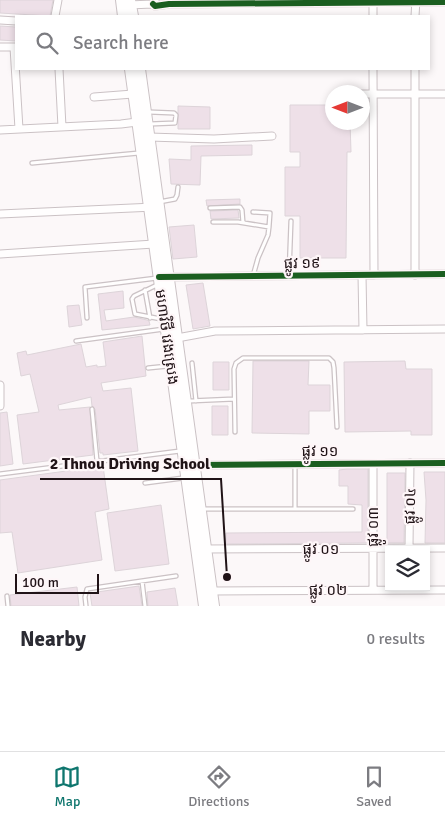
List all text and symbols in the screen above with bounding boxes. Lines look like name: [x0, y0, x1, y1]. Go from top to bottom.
search box: [15, 15, 430, 70]
icon: search: [33, 29, 61, 57]
text: Search here: [73, 31, 169, 55]
north arrow: [325, 85, 370, 130]
street label: ផ្លូវ ១៩: [283, 254, 321, 277]
street label: មហាវិថី វេងស្រេង: [151, 288, 183, 386]
street label: ផ្លូវ ១១: [302, 442, 338, 464]
callout: 2 Thnou Driving School: [40, 448, 221, 479]
text: 2 Thnou Driving School: [50, 454, 210, 474]
street label: ផ្លូវ ០៤: [401, 487, 424, 525]
street label: ផ្លូវ ០៣: [364, 507, 386, 547]
street label: ផ្លូវ ០១: [303, 540, 339, 562]
map controls: [385, 546, 430, 591]
button: layers: [385, 546, 430, 591]
scale bar: [15, 571, 99, 594]
text: 100 m: [22, 574, 59, 591]
street label: ផ្លូវ ០២: [309, 581, 347, 603]
text: Nearby: [20, 626, 86, 652]
text: 0 results: [366, 629, 425, 649]
tab: Map: [53, 763, 81, 810]
tab: Directions: [188, 763, 249, 810]
tab: Saved: [356, 763, 392, 810]

